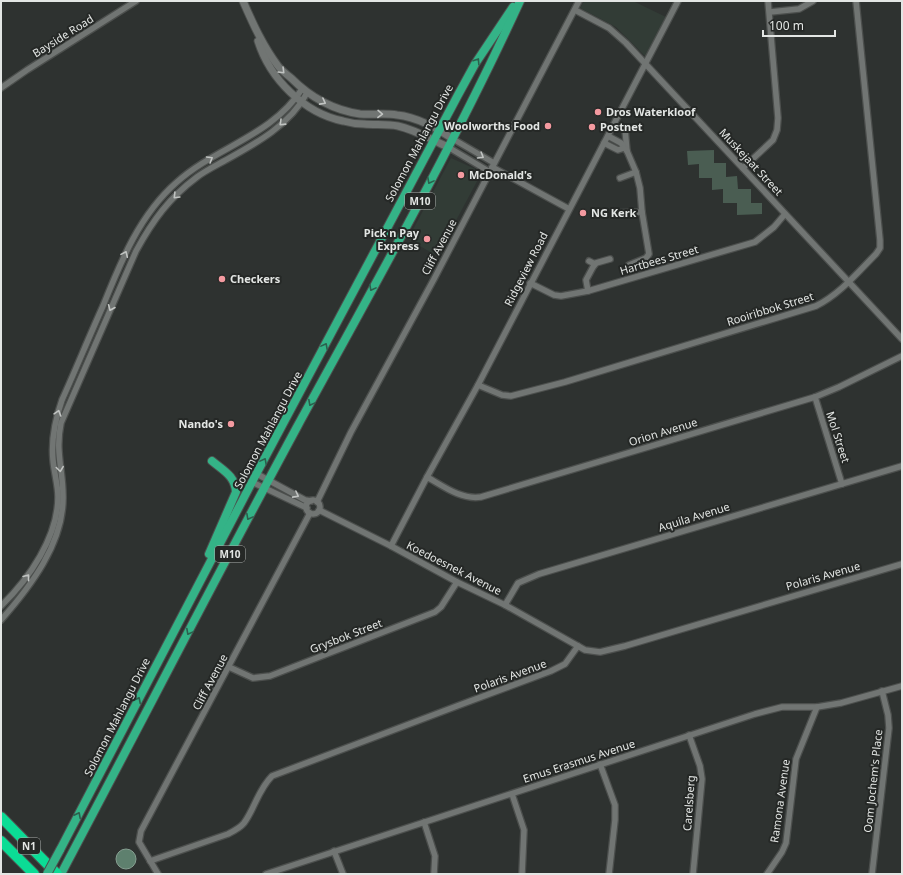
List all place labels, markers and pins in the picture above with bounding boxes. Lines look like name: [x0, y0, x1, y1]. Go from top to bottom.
place label: Dros Waterkloof: [606, 104, 696, 119]
marker: Dros Waterkloof: [593, 107, 603, 117]
place label: Woolworths Food: [444, 118, 540, 133]
place label: Postnet: [600, 119, 643, 134]
marker: Woolworths Food: [543, 121, 553, 131]
marker: Postnet: [587, 122, 597, 132]
place label: McDonald's: [469, 167, 533, 182]
marker: McDonald's: [456, 170, 466, 180]
place label: NG Kerk: [591, 205, 637, 220]
marker: NG Kerk: [578, 208, 588, 218]
place label: Pick n Pay Express: [364, 225, 420, 253]
marker: Pick n Pay Express: [422, 234, 432, 244]
place label: Checkers: [230, 271, 281, 286]
marker: Checkers: [217, 274, 227, 284]
place label: Nando's: [178, 416, 223, 431]
marker: Nando's: [226, 419, 236, 429]

